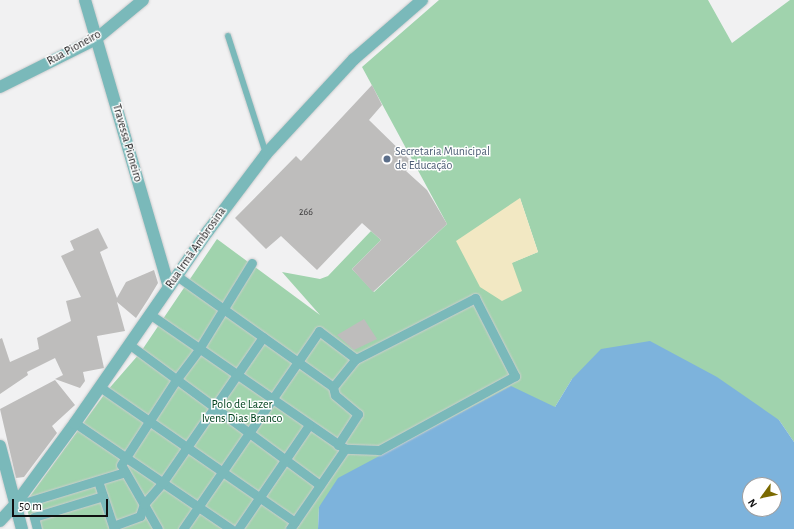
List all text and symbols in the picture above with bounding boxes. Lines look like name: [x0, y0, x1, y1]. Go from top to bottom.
street label: Rua Pioneiro: [45, 27, 103, 69]
street label: Travessa Pioneiro: [109, 102, 145, 184]
place label: Secretaria Municipal de Educação: [395, 145, 490, 173]
marker: Secretaria Municipal de Educação: [382, 154, 392, 164]
street label: Rua Irmã Ambrosina: [163, 205, 229, 291]
house number: 266: [299, 207, 313, 219]
park label: Polo de Lazer Ivens Dias Branco: [202, 398, 282, 426]
north arrow: [742, 477, 782, 517]
scale bar: [14, 491, 110, 517]
text: N: [746, 497, 759, 509]
text: 50 m: [19, 500, 42, 512]

